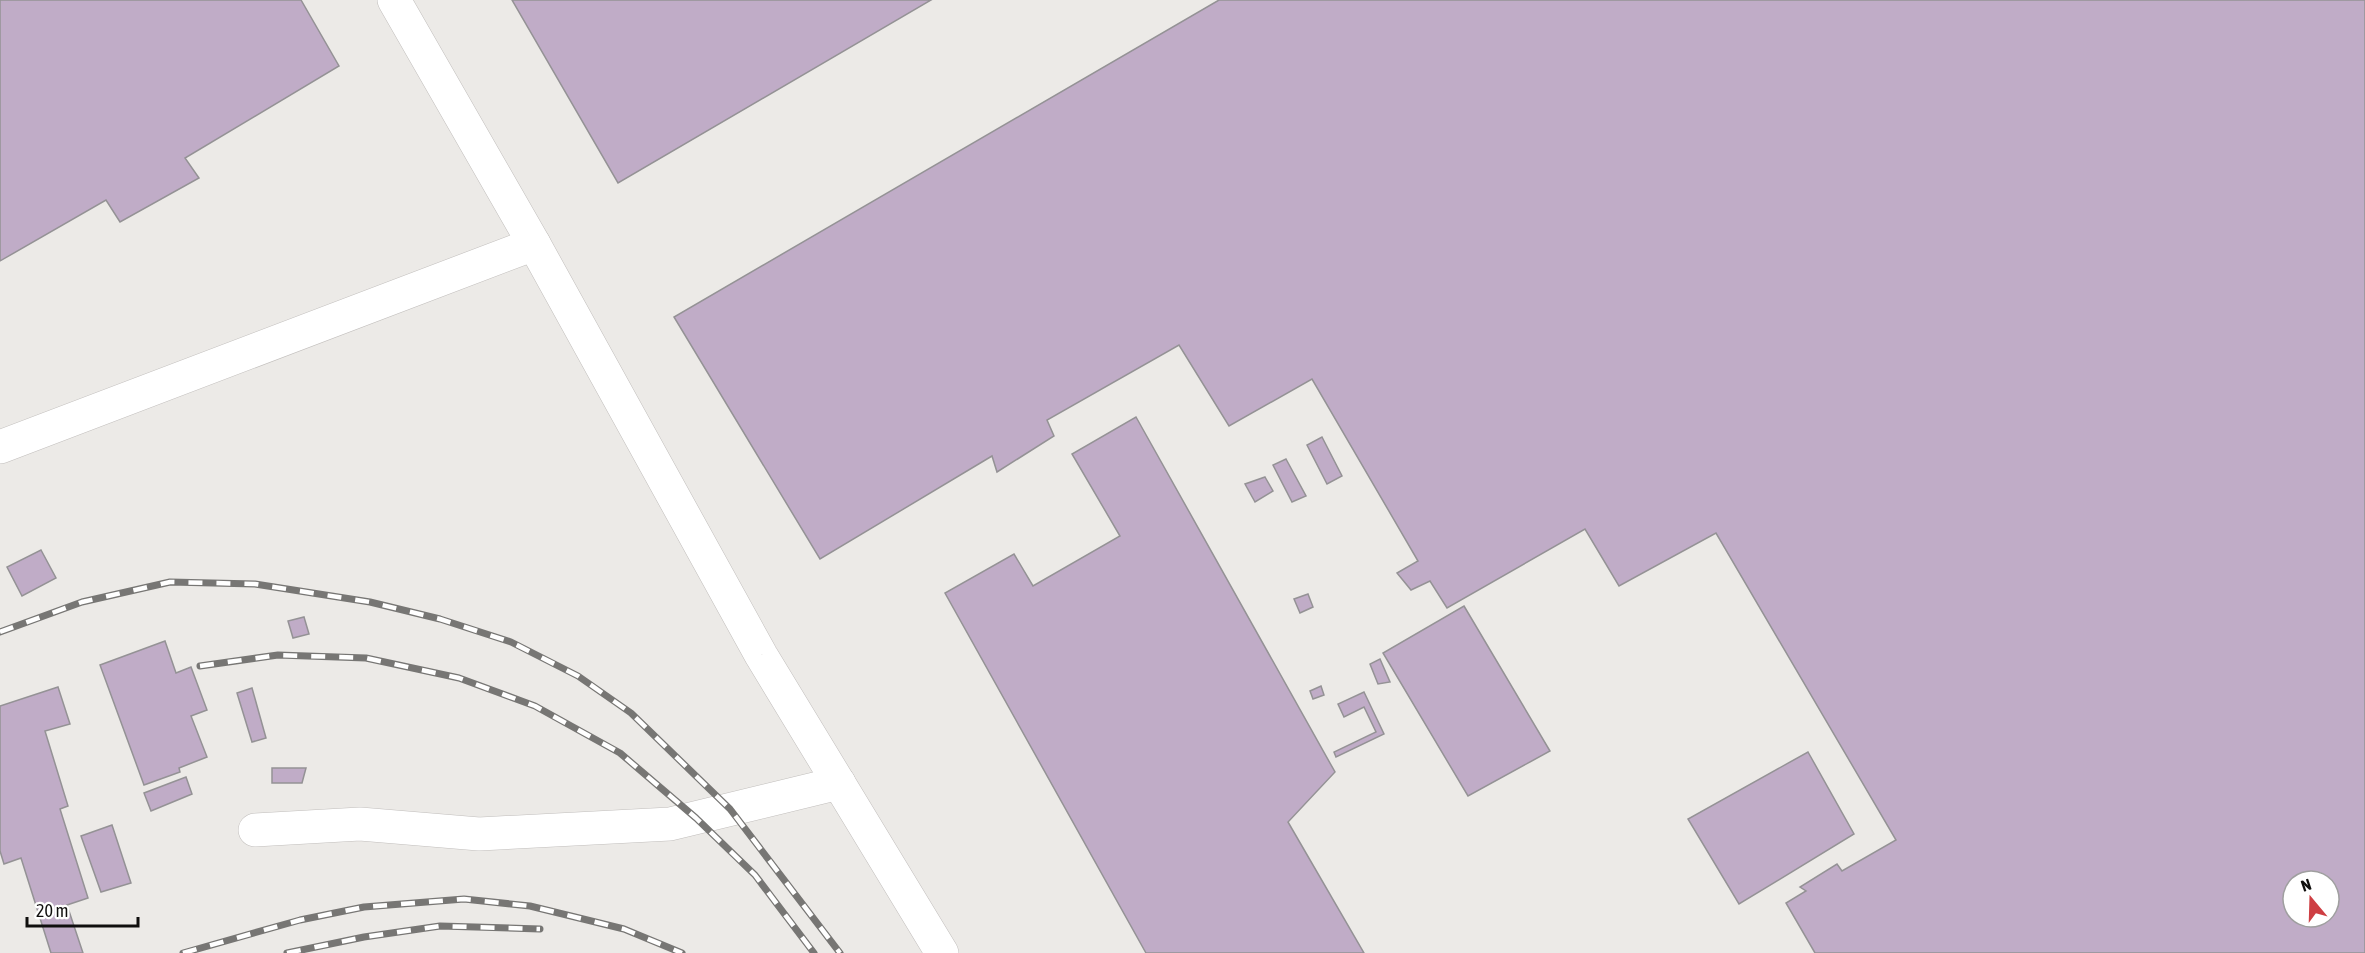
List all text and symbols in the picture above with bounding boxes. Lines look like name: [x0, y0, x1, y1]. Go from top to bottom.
north arrow: [2281, 869, 2341, 929]
text: N: [2299, 875, 2314, 895]
scale bar: [27, 890, 138, 928]
text: 20 m: [36, 900, 68, 921]

